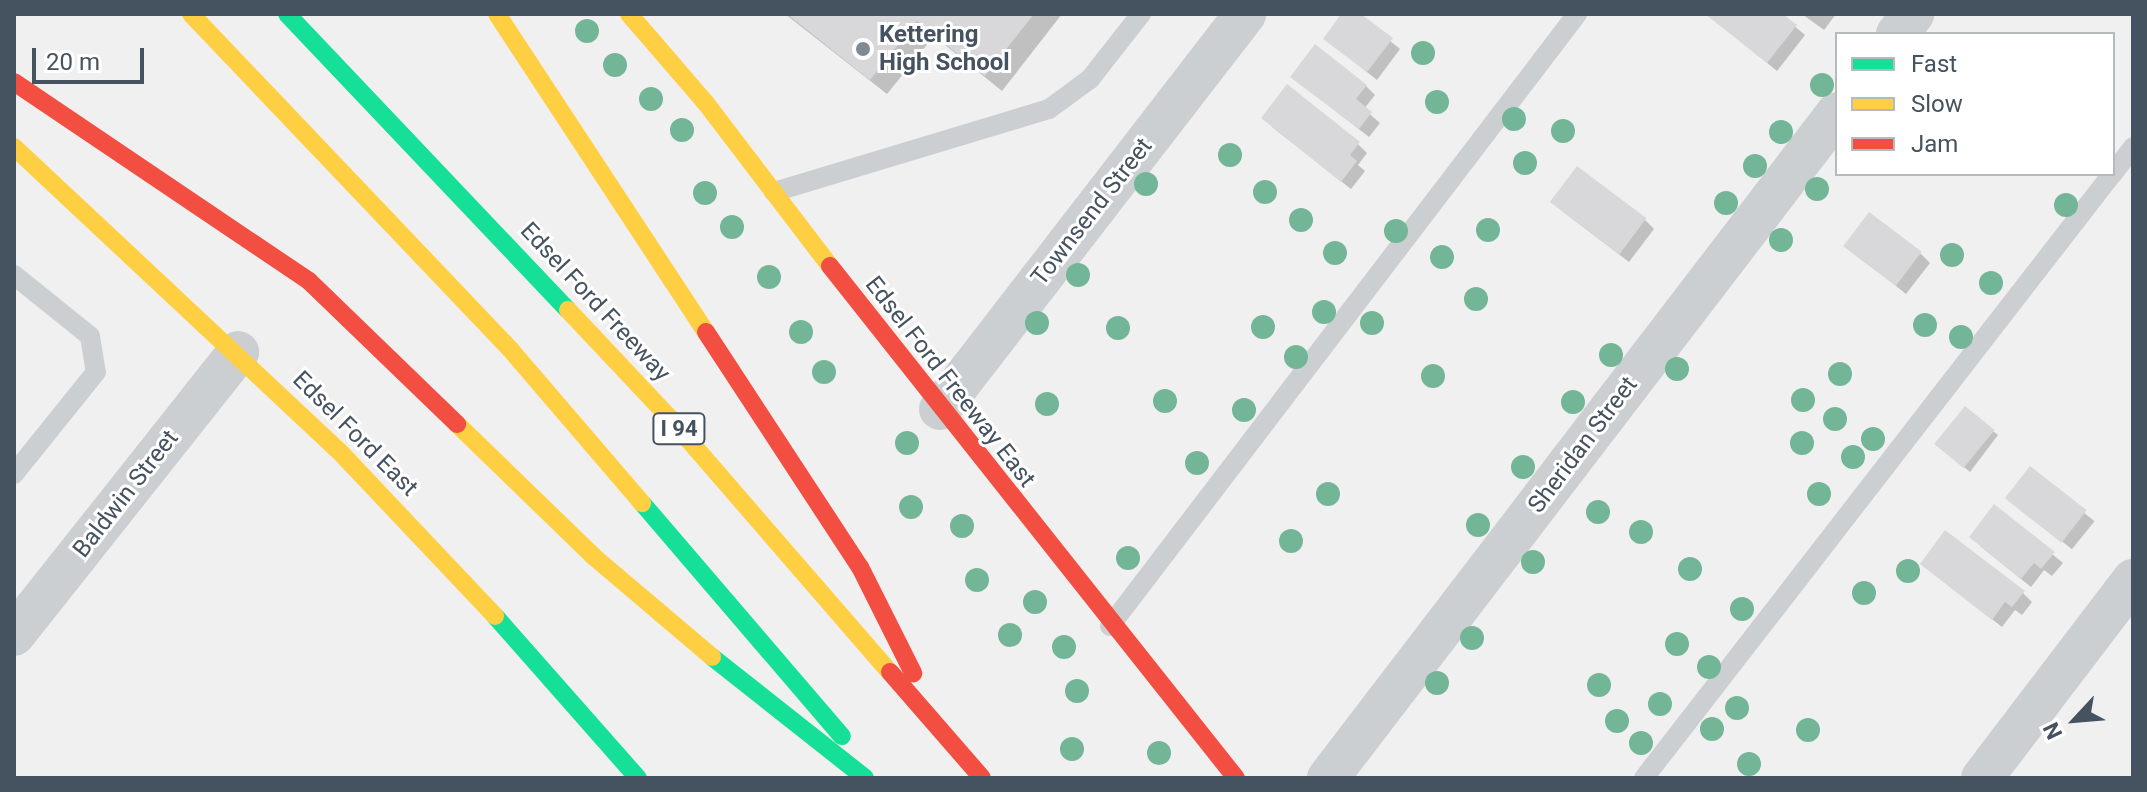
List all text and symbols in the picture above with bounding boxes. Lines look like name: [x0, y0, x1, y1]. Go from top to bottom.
place label: Kettering High School: [879, 21, 1010, 77]
scale bar: [36, 32, 148, 82]
legend: [1835, 32, 2115, 176]
marker: Kettering High School: [854, 40, 872, 58]
text: 20 m: [46, 48, 100, 76]
text: Fast: [1911, 50, 1957, 78]
text: Slow: [1911, 90, 1963, 118]
text: Jam: [1911, 130, 1958, 158]
street label: Townsend Street: [1025, 132, 1159, 292]
street label: Edsel Ford Freeway: [514, 217, 676, 387]
street label: Edsel Ford Freeway East: [859, 271, 1041, 493]
street label: Edsel Ford East: [287, 366, 423, 502]
street label: Sheridan Street: [1522, 371, 1644, 519]
road number: I 94: [651, 411, 707, 447]
street label: Baldwin Street: [67, 425, 185, 563]
north arrow: [2035, 680, 2115, 760]
text: N: [2038, 718, 2068, 743]

